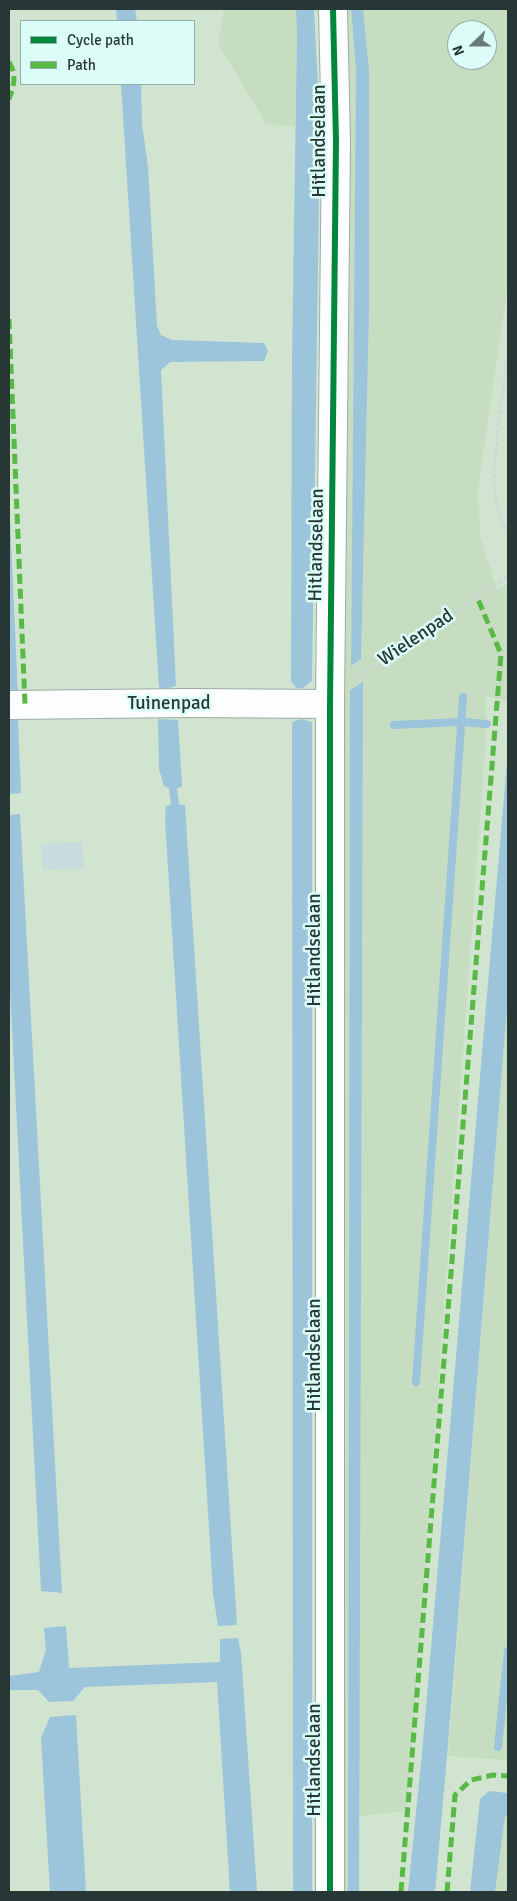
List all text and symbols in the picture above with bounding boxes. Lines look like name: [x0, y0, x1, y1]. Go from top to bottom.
legend: [20, 20, 195, 85]
north arrow: [447, 20, 497, 70]
text: Cycle path: [67, 31, 134, 49]
text: N: [449, 43, 468, 58]
text: Path: [67, 56, 96, 74]
street label: Hitlandselaan: [309, 84, 331, 198]
street label: Hitlandselaan: [305, 488, 329, 602]
street label: Wielenpad: [374, 605, 458, 671]
street label: Tuinenpad: [127, 693, 211, 715]
street label: Hitlandselaan: [304, 893, 326, 1007]
street label: Hitlandselaan: [304, 1298, 326, 1412]
street label: Hitlandselaan: [304, 1703, 326, 1817]

